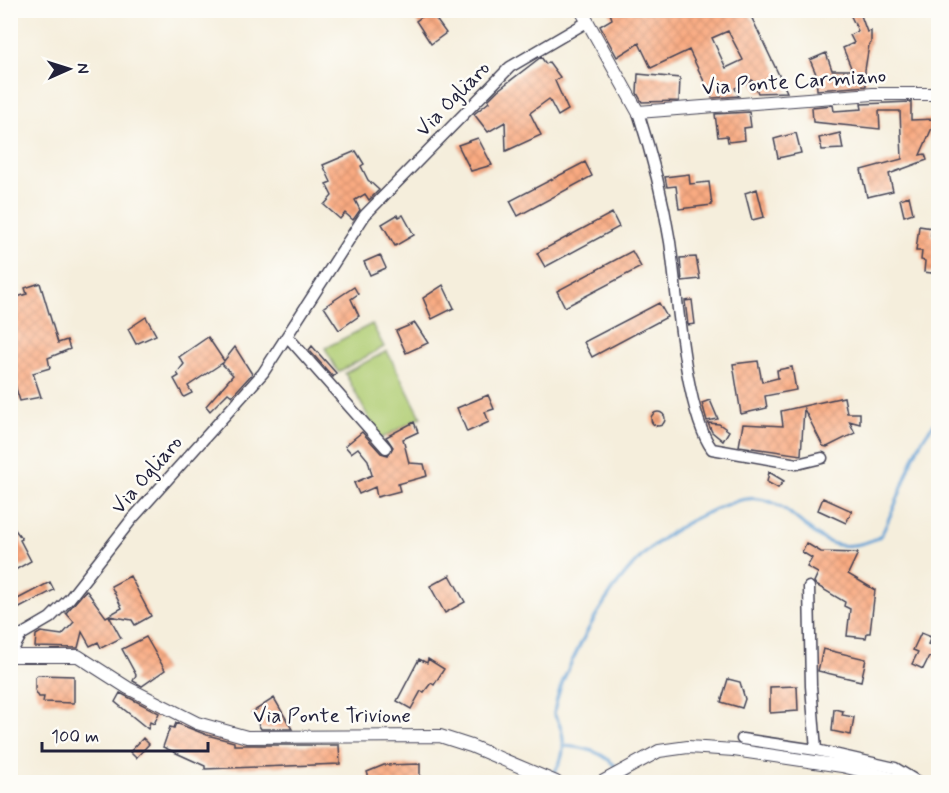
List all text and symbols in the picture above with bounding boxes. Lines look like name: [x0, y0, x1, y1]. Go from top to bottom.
north arrow: [39, 39, 99, 99]
street label: Via Ogliaro: [410, 55, 496, 143]
text: N: [72, 62, 93, 74]
street label: Via Ponte Carmiano: [701, 62, 887, 102]
street label: Via Ogliaro: [105, 430, 189, 520]
street label: Via Ponte Trivione: [253, 702, 411, 730]
scale bar: [42, 715, 208, 753]
text: 100 m: [51, 725, 99, 749]

